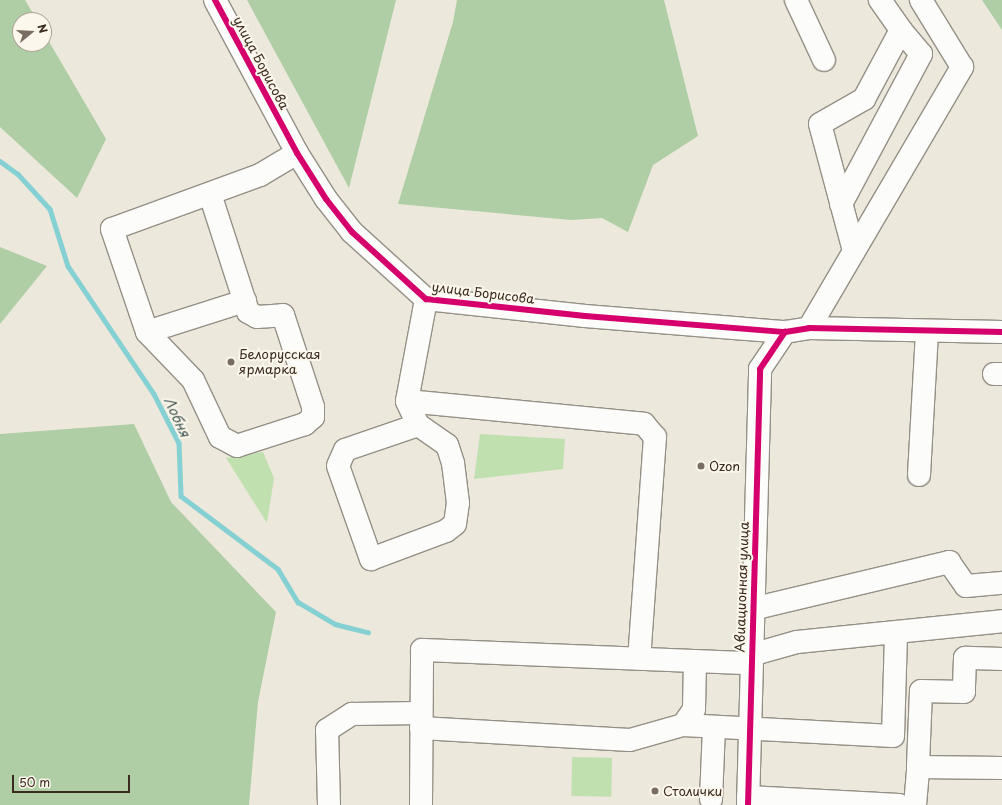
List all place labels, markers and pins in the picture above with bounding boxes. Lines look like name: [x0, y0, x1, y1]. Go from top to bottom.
place label: Белорусская ярмарка: [239, 347, 320, 378]
marker: Белорусская ярмарка: [226, 357, 236, 367]
place label: Ozon: [709, 458, 740, 474]
marker: Ozon: [696, 461, 706, 471]
place label: Столички: [663, 783, 722, 799]
marker: Столички: [650, 786, 660, 796]

